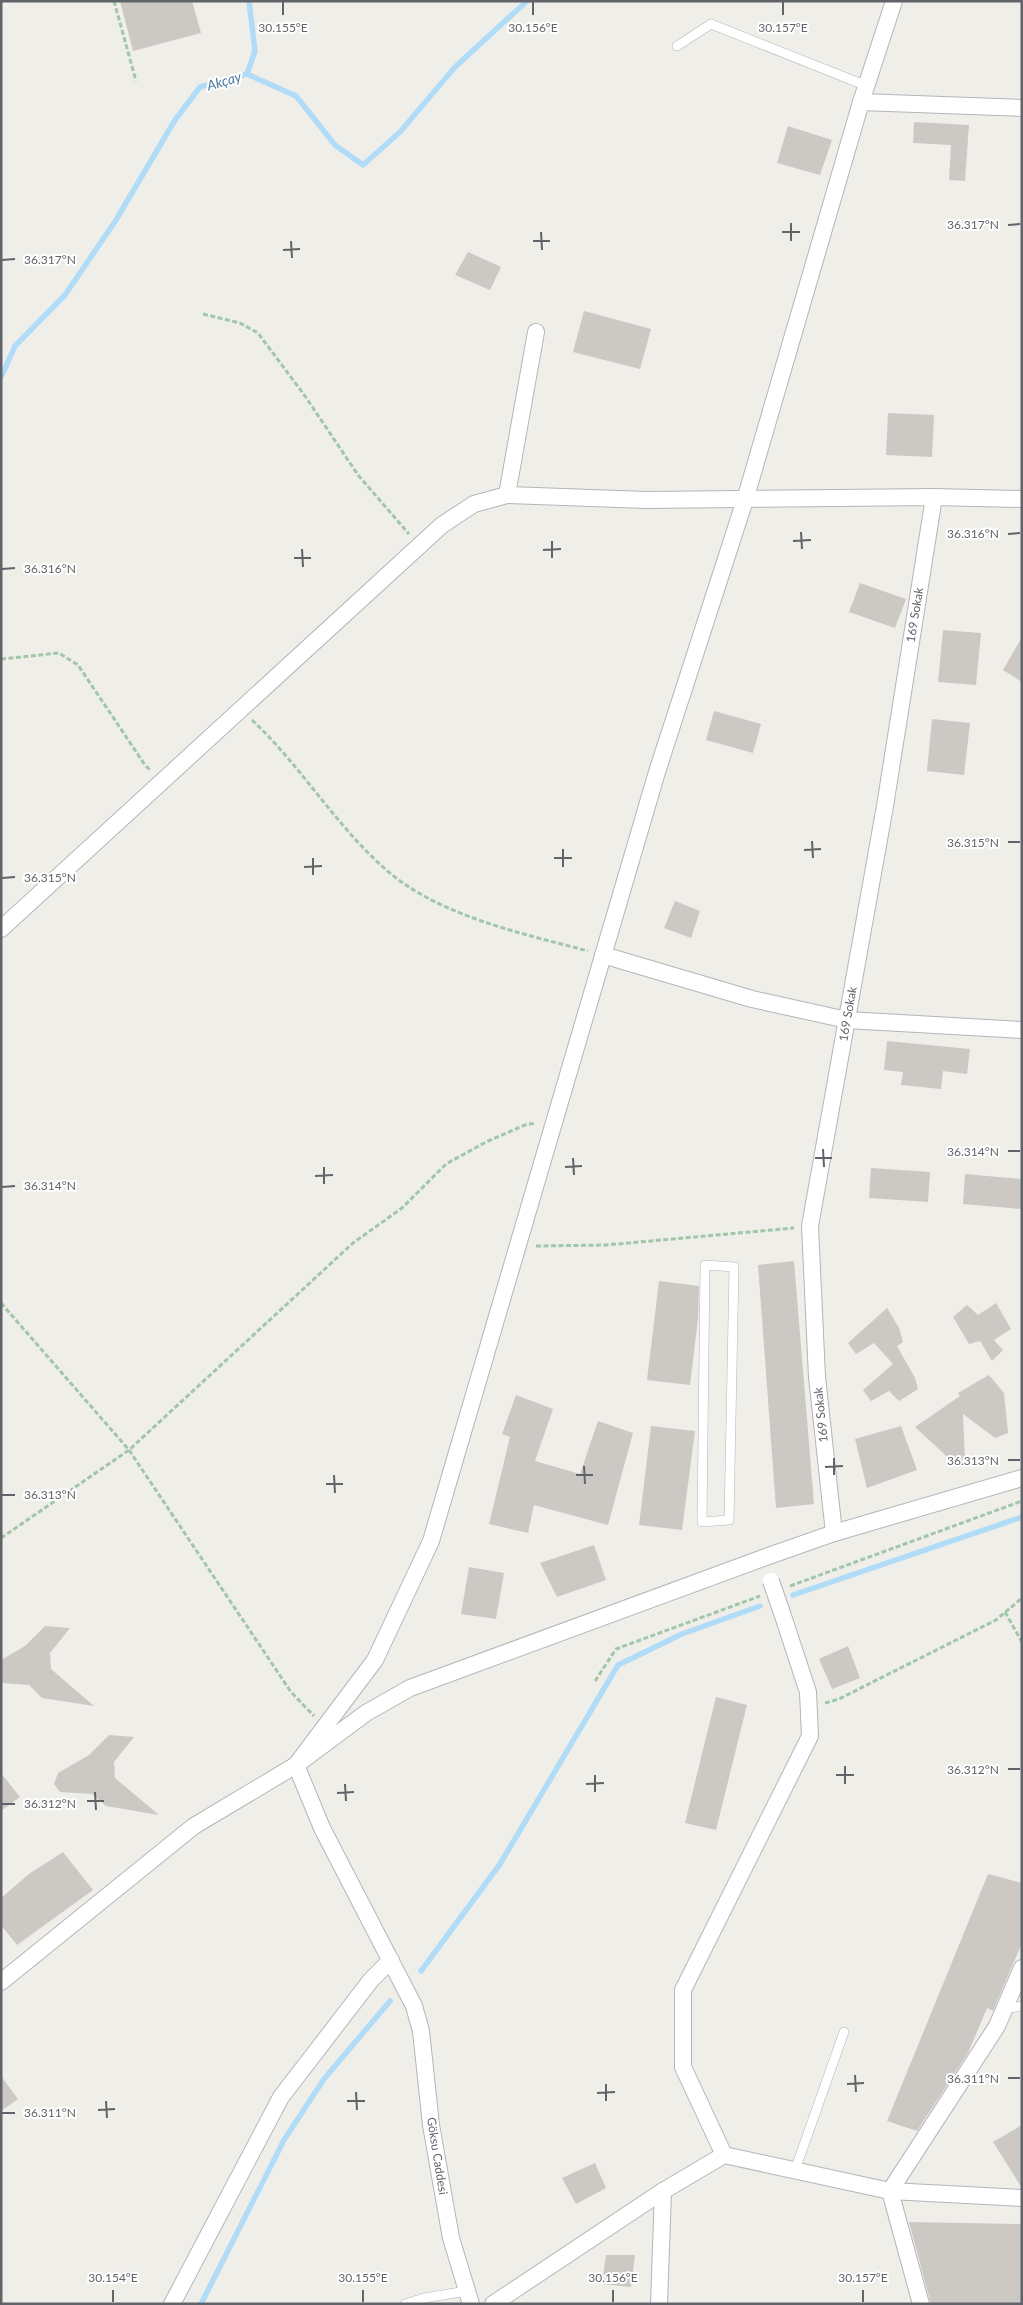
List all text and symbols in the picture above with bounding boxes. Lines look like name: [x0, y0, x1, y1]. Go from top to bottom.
text: 30.155°E: [258, 20, 308, 35]
text: 30.156°E: [508, 20, 558, 35]
text: 30.157°E: [758, 20, 808, 35]
water label: Akçay: [204, 67, 243, 94]
text: 36.317°N: [947, 217, 999, 232]
text: 36.317°N: [24, 252, 76, 267]
text: 36.316°N: [947, 526, 999, 541]
text: 36.316°N: [24, 561, 76, 576]
street label: 169 Sokak: [903, 586, 926, 643]
text: 36.315°N: [947, 835, 999, 850]
text: 36.315°N: [24, 870, 76, 885]
street label: 169 Sokak: [835, 984, 860, 1042]
text: 36.314°N: [947, 1144, 999, 1159]
text: 36.314°N: [24, 1178, 76, 1193]
street label: 169 Sokak: [810, 1386, 831, 1443]
text: 36.313°N: [947, 1453, 999, 1468]
text: 36.313°N: [24, 1487, 76, 1502]
text: 36.312°N: [947, 1762, 999, 1777]
text: 36.312°N: [24, 1796, 76, 1811]
text: 36.311°N: [947, 2071, 999, 2086]
text: 36.311°N: [24, 2105, 76, 2120]
street label: Göksu Caddesi: [424, 2116, 451, 2196]
text: 30.154°E: [88, 2270, 138, 2285]
text: 30.155°E: [338, 2270, 388, 2285]
text: 30.156°E: [588, 2270, 638, 2285]
text: 30.157°E: [838, 2270, 888, 2285]

